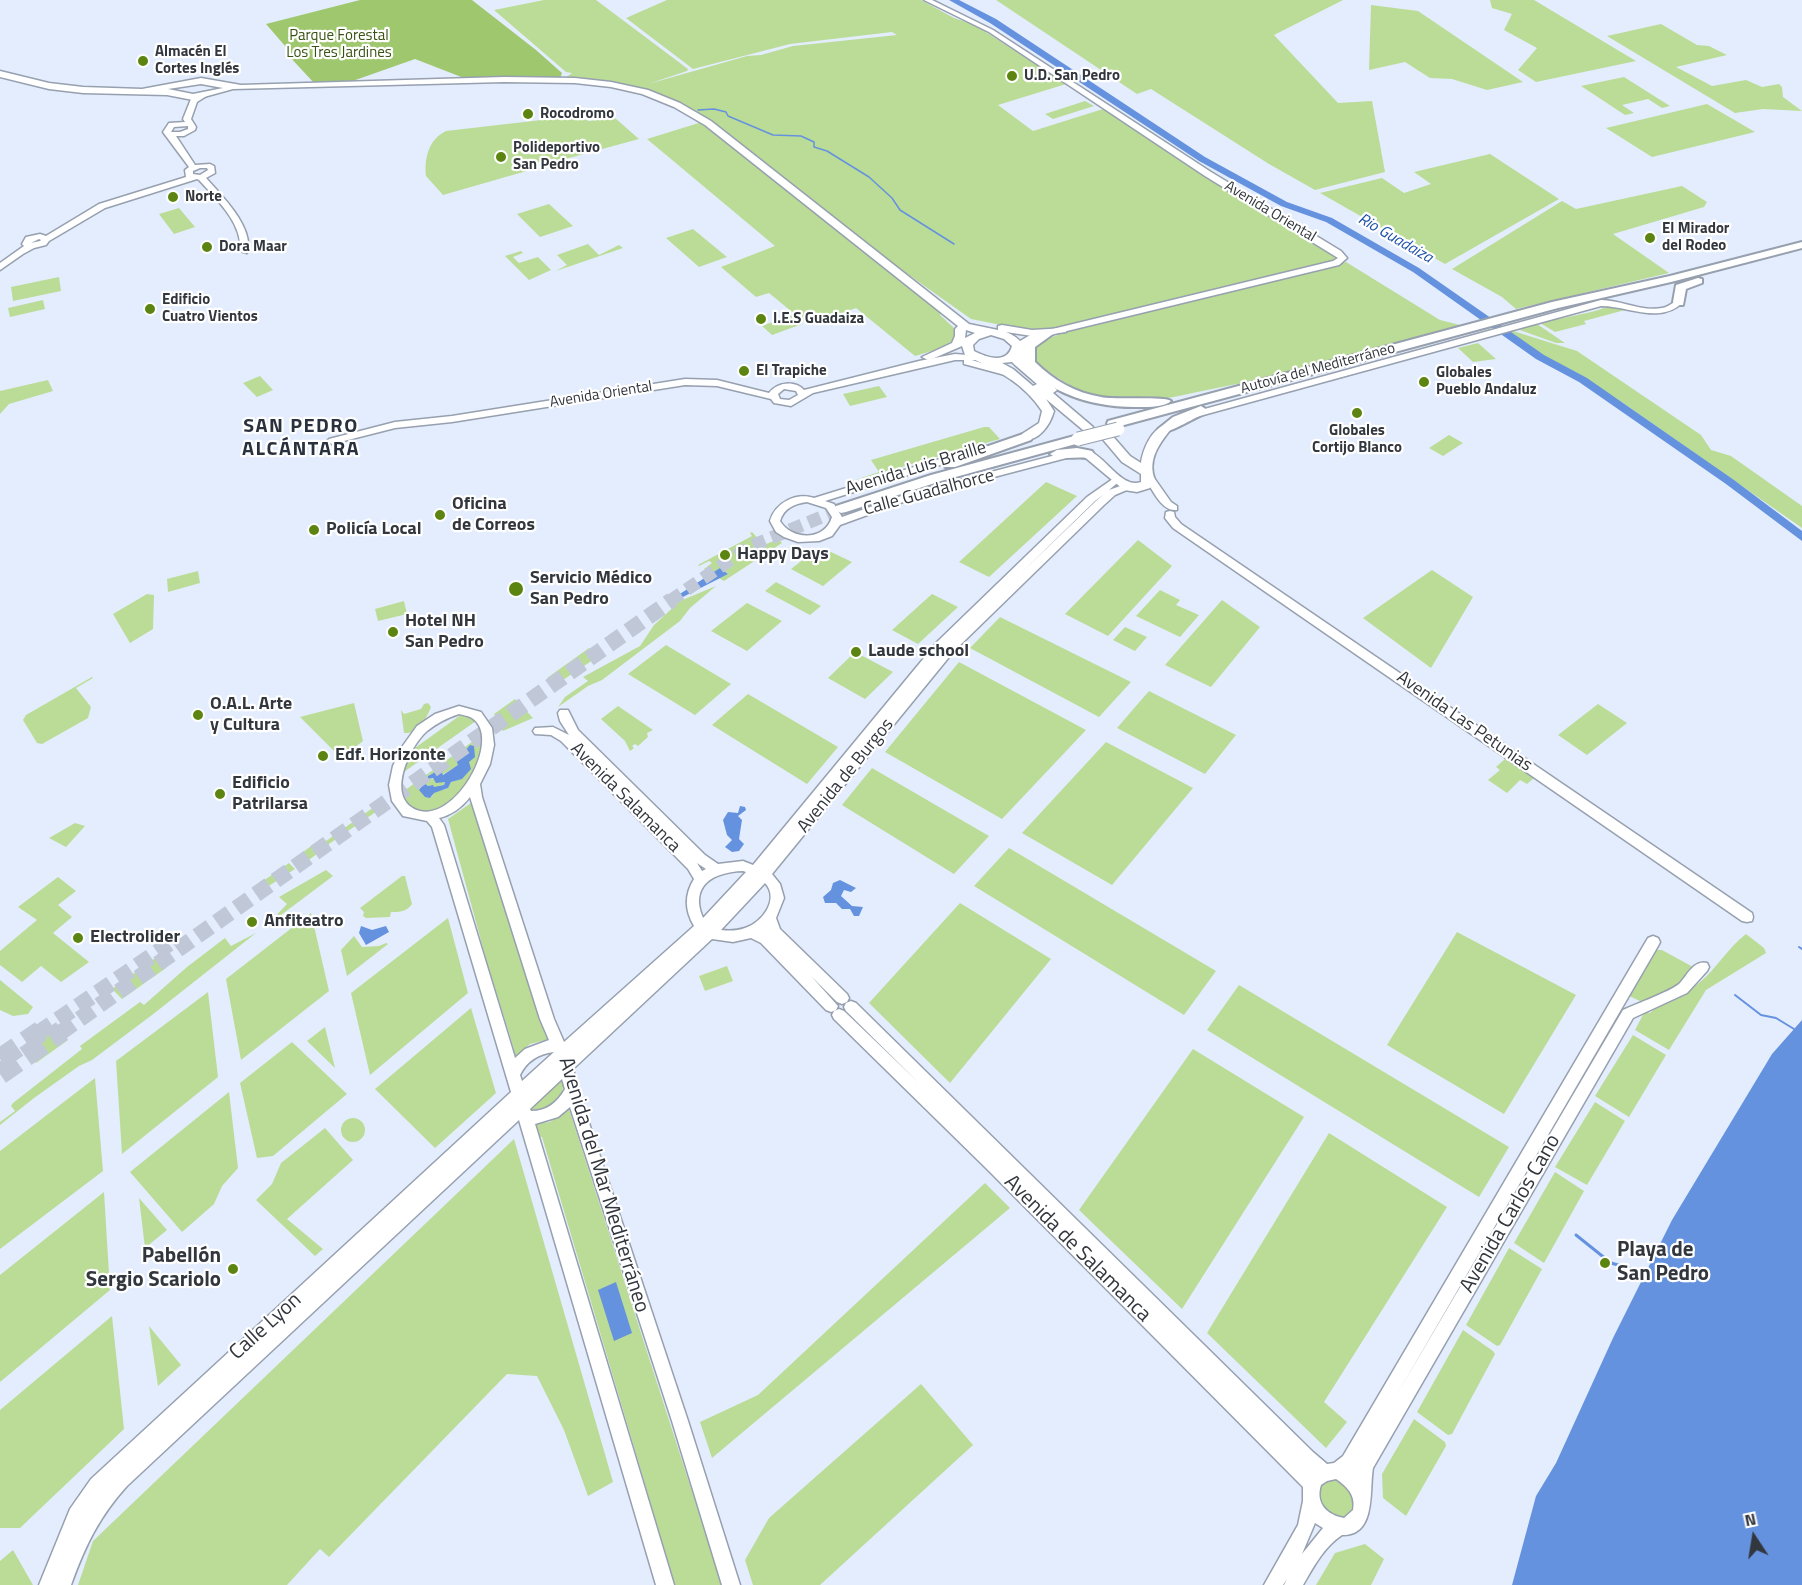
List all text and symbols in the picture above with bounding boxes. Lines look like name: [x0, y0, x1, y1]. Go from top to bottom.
park label: Parque Forestal Los Tres Jardines: [286, 27, 392, 62]
place label: Almacén El Cortes Inglés: [155, 43, 239, 78]
marker: Almacén El Cortes Inglés: [136, 54, 150, 68]
place label: U.D. San Pedro: [1024, 67, 1120, 85]
marker: U.D. San Pedro: [1005, 69, 1019, 83]
place label: Rocodromo: [540, 105, 614, 123]
marker: Rocodromo: [521, 107, 535, 121]
place label: Polideportivo San Pedro: [513, 139, 600, 174]
marker: Polideportivo San Pedro: [494, 150, 508, 164]
street label: Avenida Oriental: [1221, 178, 1319, 246]
place label: Norte: [185, 188, 222, 206]
marker: Norte: [166, 190, 180, 204]
water label: Rio Guadaiza: [1354, 210, 1436, 268]
place label: El Mirador del Rodeo: [1662, 220, 1729, 255]
marker: El Mirador del Rodeo: [1643, 231, 1657, 245]
place label: Dora Maar: [219, 238, 287, 256]
marker: Dora Maar: [200, 240, 214, 254]
place label: Edificio Cuatro Vientos: [162, 291, 258, 326]
marker: Edificio Cuatro Vientos: [143, 302, 157, 316]
place label: I.E.S Guadaiza: [773, 310, 864, 328]
marker: I.E.S Guadaiza: [754, 312, 768, 326]
street label: Autovía del Mediterráneo: [1239, 340, 1397, 398]
place label: El Trapiche: [756, 362, 827, 380]
marker: El Trapiche: [737, 364, 751, 378]
place label: Globales Pueblo Andaluz: [1436, 364, 1537, 399]
marker: Globales Pueblo Andaluz: [1417, 375, 1431, 389]
street label: Avenida Oriental: [548, 378, 654, 412]
marker: Globales Cortijo Blanco: [1350, 406, 1364, 420]
district label: SAN PEDRO ALCÁNTARA: [242, 415, 360, 462]
place label: Globales Cortijo Blanco: [1312, 422, 1402, 457]
street label: Avenida Luis Braille: [843, 437, 989, 501]
street label: Calle Guadalhorce: [861, 465, 997, 521]
place label: Oficina de Correos: [452, 494, 535, 536]
marker: Oficina de Correos: [433, 508, 447, 522]
place label: Policía Local: [326, 519, 422, 541]
marker: Policía Local: [307, 523, 321, 537]
place label: Happy Days: [737, 544, 829, 566]
marker: Happy Days: [718, 548, 732, 562]
place label: Servicio Médico San Pedro: [530, 568, 652, 610]
marker: Servicio Médico San Pedro: [507, 580, 525, 598]
place label: Hotel NH San Pedro: [405, 611, 484, 654]
marker: Hotel NH San Pedro: [386, 625, 400, 639]
place label: Laude school: [868, 641, 969, 663]
marker: Laude school: [849, 645, 863, 659]
street label: Avenida Las Petunias: [1392, 667, 1536, 777]
place label: O.A.L. Arte y Cultura: [210, 694, 292, 736]
marker: O.A.L. Arte y Cultura: [191, 708, 205, 722]
street label: Avenida de Burgos: [793, 715, 899, 837]
street label: Avenida Salamanca: [566, 739, 684, 857]
place label: Edf. Horizonte: [335, 745, 446, 767]
marker: Edf. Horizonte: [316, 749, 330, 763]
place label: Edificio Patrilarsa: [232, 773, 308, 816]
marker: Edificio Patrilarsa: [213, 787, 227, 801]
place label: Anfiteatro: [264, 911, 344, 933]
marker: Anfiteatro: [245, 915, 259, 929]
place label: Electrolider: [90, 927, 180, 949]
marker: Electrolider: [71, 931, 85, 945]
street label: Avenida del Mar Mediterráneo: [552, 1054, 654, 1316]
street label: Avenida Carlos Cano: [1455, 1130, 1567, 1298]
street label: Avenida de Salamanca: [998, 1170, 1156, 1328]
place label: Playa de San Pedro: [1617, 1238, 1709, 1288]
place label: Pabellón Sergio Scariolo: [86, 1244, 221, 1294]
marker: Playa de San Pedro: [1598, 1256, 1612, 1270]
marker: Pabellón Sergio Scariolo: [226, 1262, 240, 1276]
street label: Calle Lyon: [225, 1288, 307, 1366]
north arrow: [1724, 1507, 1784, 1567]
text: N: [1742, 1507, 1758, 1532]

